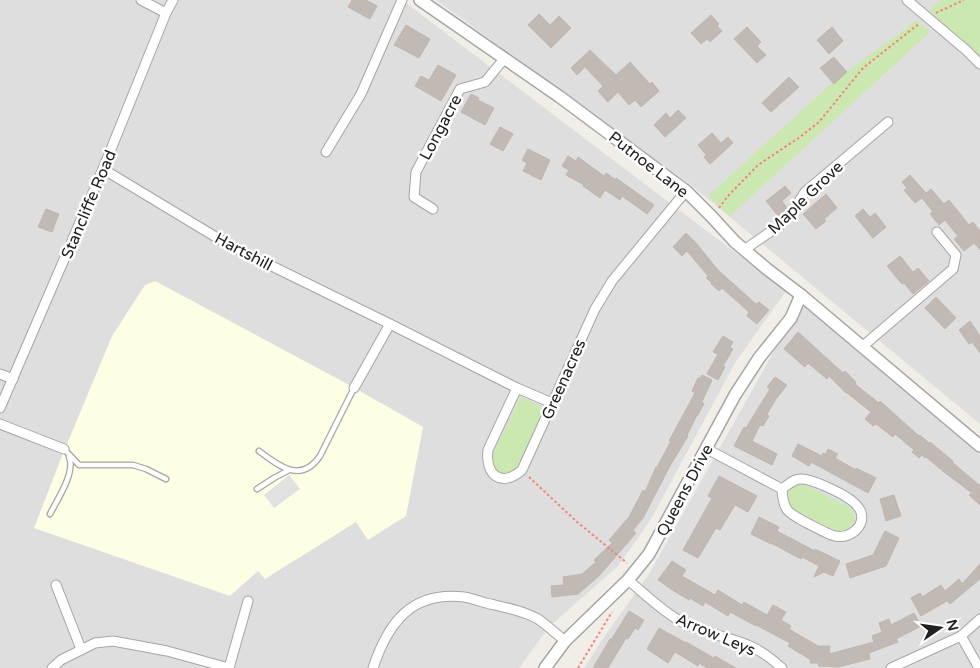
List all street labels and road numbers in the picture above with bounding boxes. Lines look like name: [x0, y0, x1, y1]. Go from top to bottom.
street label: Longacre: [415, 91, 466, 164]
street label: Putnoe Lane: [604, 127, 692, 202]
street label: Stancliffe Road: [57, 147, 121, 262]
street label: Maple Grove: [764, 157, 847, 239]
street label: Hartshill: [211, 228, 276, 275]
street label: Greenacres: [537, 336, 591, 423]
street label: Queens Drive: [652, 441, 718, 540]
street label: Arrow Leys: [673, 609, 759, 661]

